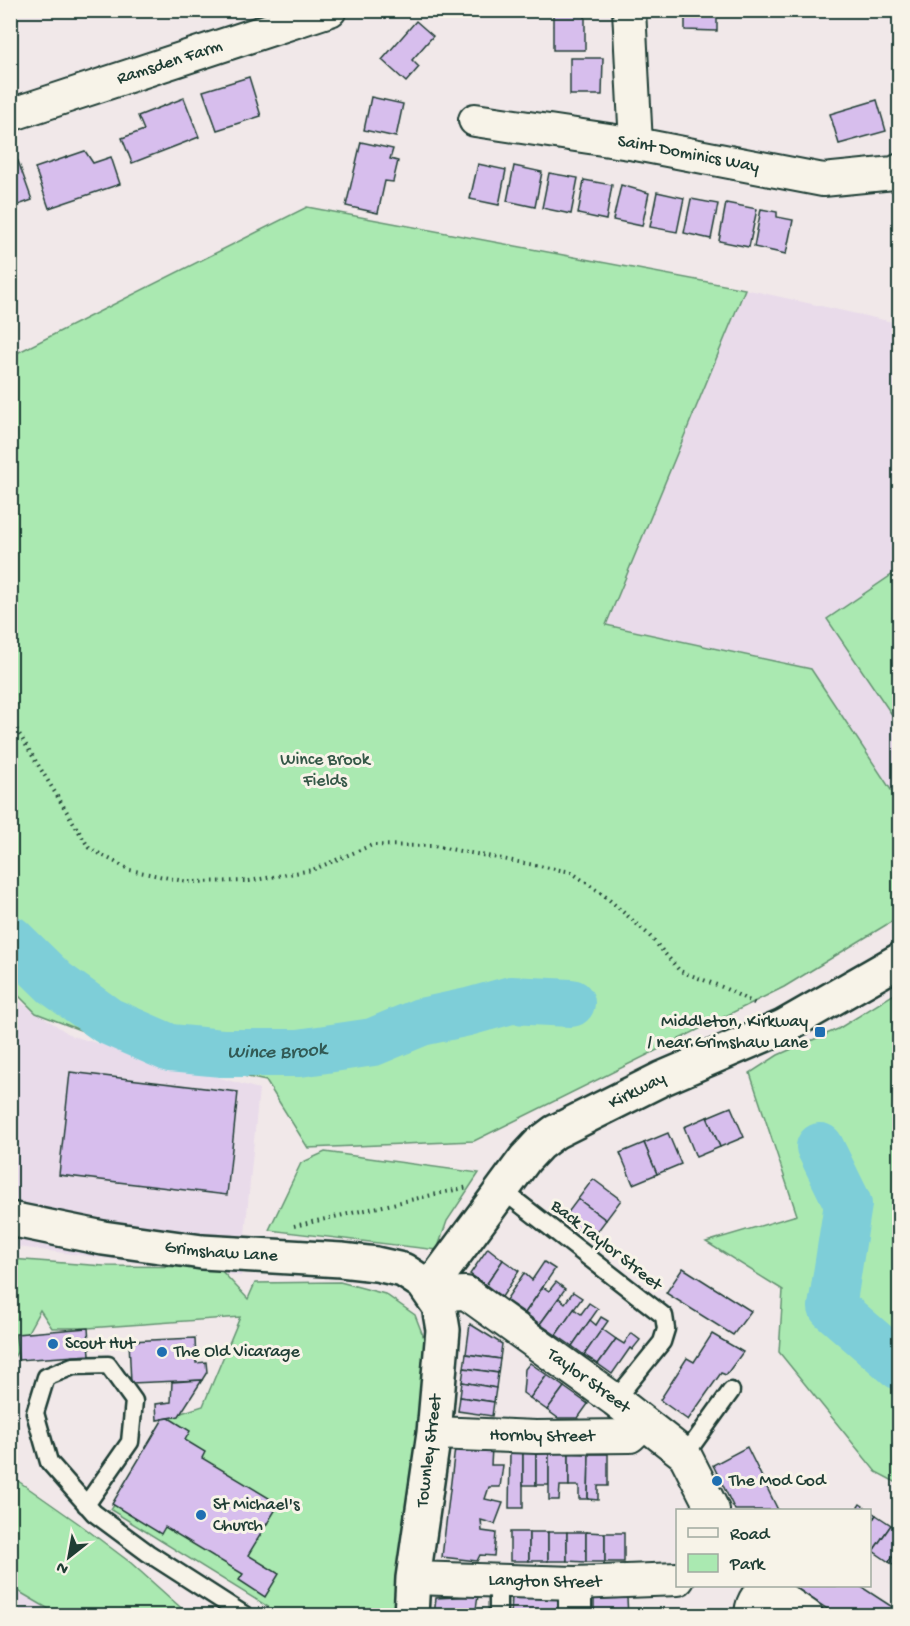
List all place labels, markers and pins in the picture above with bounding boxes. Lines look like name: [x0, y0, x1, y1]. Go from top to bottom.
place label: Middleton, Kirkway / near Grimshaw Lane: [648, 1012, 809, 1054]
marker: Middleton, Kirkway / near Grimshaw Lane: [813, 1025, 827, 1039]
place label: Scout Hut: [65, 1334, 137, 1355]
marker: Scout Hut: [46, 1337, 60, 1351]
place label: The Old Vicarage: [173, 1342, 300, 1363]
marker: The Old Vicarage: [155, 1345, 169, 1359]
place label: The Mod Cod: [728, 1471, 827, 1492]
marker: The Mod Cod: [710, 1474, 724, 1488]
place label: St Michael's Church: [213, 1495, 301, 1537]
marker: St Michael's Church: [194, 1508, 208, 1522]

